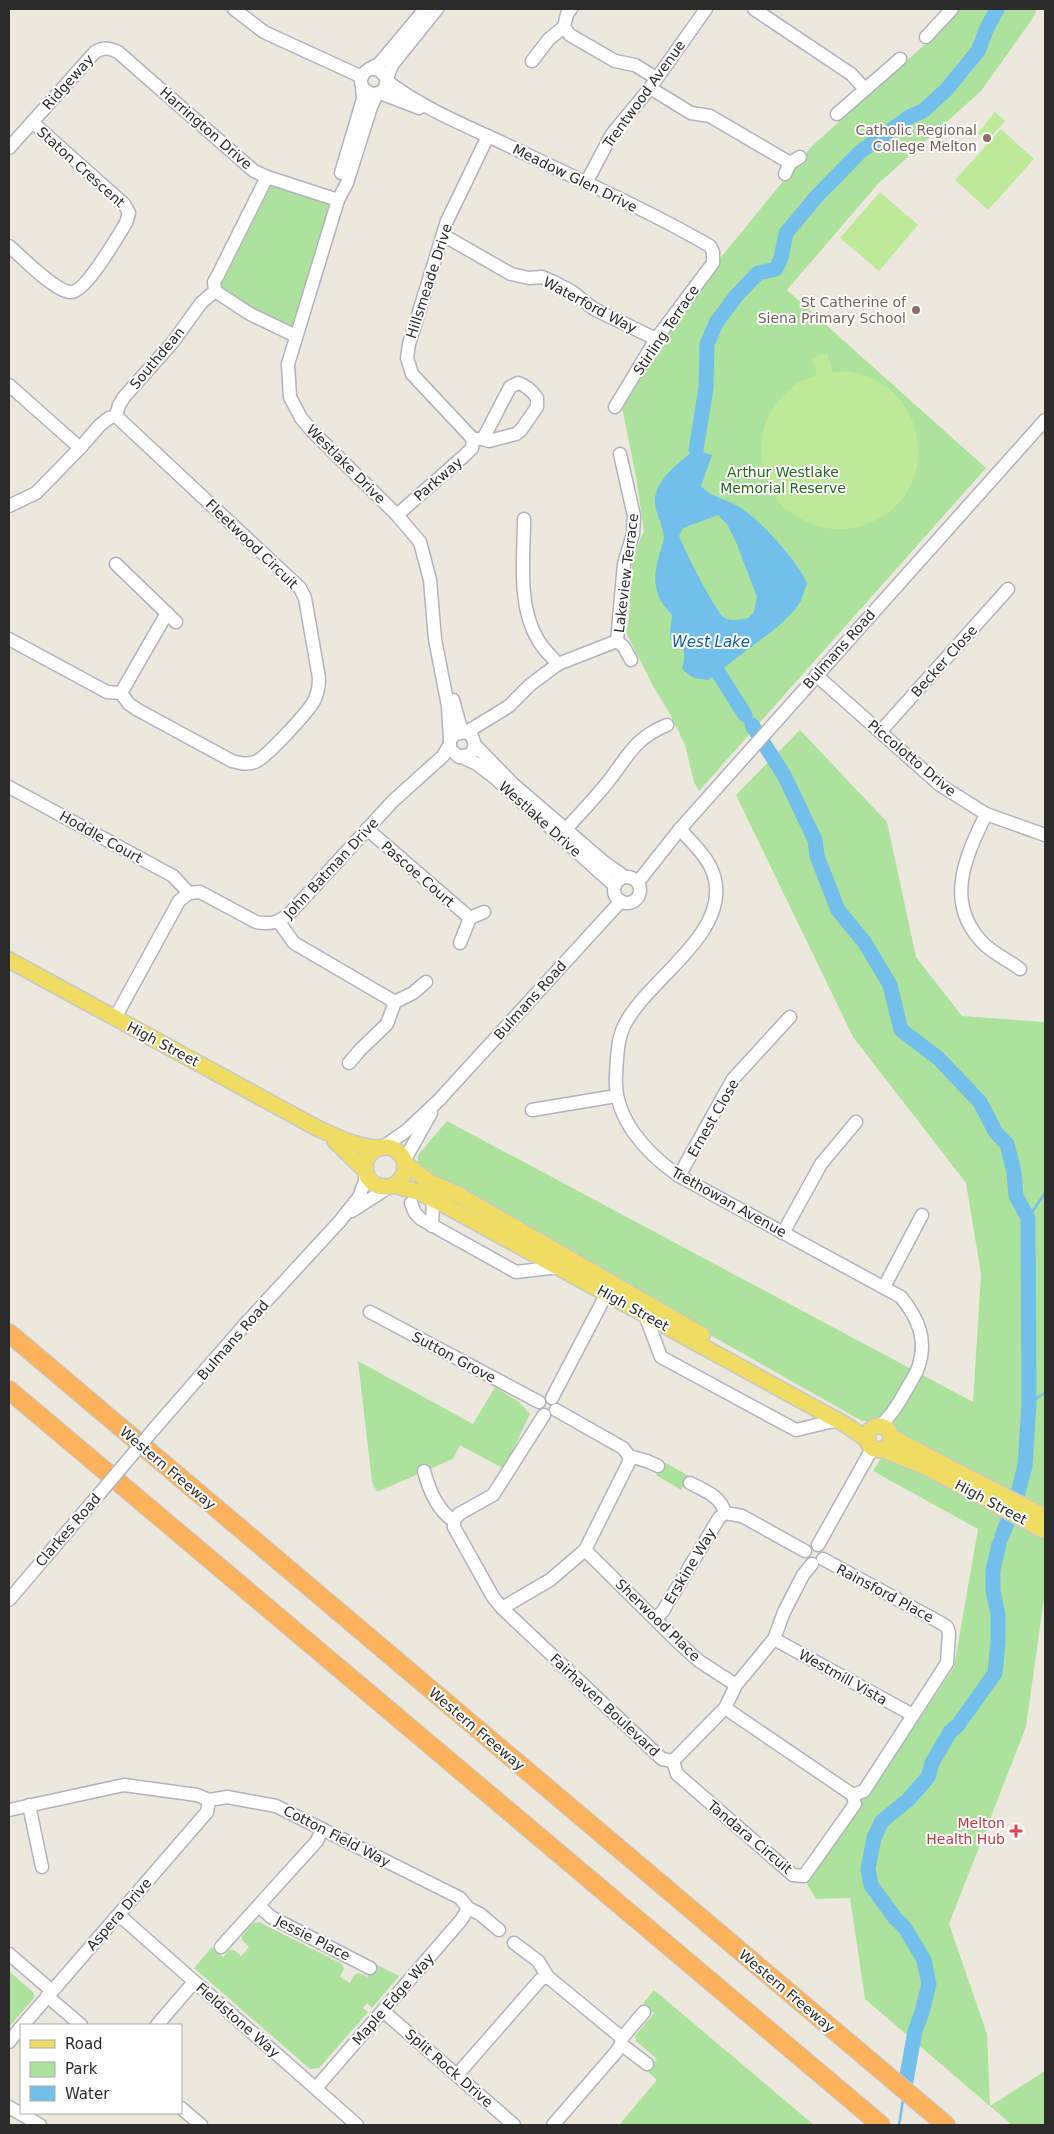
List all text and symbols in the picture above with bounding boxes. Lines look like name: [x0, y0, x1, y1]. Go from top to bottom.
street label: Trentwood Avenue: [599, 37, 688, 152]
street label: Ridgeway: [39, 51, 97, 113]
street label: Harrington Drive: [157, 84, 255, 172]
place label: Catholic Regional College Melton: [855, 122, 977, 154]
street label: Staton Crescent: [34, 124, 128, 211]
marker: Catholic Regional College Melton: [981, 132, 993, 144]
street label: Meadow Glen Drive: [510, 141, 640, 215]
street label: Hillsmeade Drive: [403, 222, 455, 340]
street label: Waterford Way: [541, 274, 639, 336]
street label: Stirling Terrace: [630, 282, 702, 378]
place label: St Catherine of Siena Primary School: [758, 294, 907, 326]
marker: St Catherine of Siena Primary School: [910, 304, 922, 316]
street label: Southdean: [127, 324, 187, 392]
street label: Westlake Drive: [303, 421, 389, 507]
street label: Parkway: [411, 454, 465, 504]
park label: Arthur Westlake Memorial Reserve: [720, 464, 846, 496]
street label: Fleetwood Circuit: [203, 496, 302, 592]
street label: Lakeview Terrace: [611, 512, 641, 634]
street label: Bulmans Road: [799, 606, 879, 692]
street label: Becker Close: [908, 622, 980, 700]
water label: West Lake: [672, 633, 750, 651]
street label: Piccolotto Drive: [865, 717, 959, 799]
street label: Westlake Drive: [496, 778, 584, 860]
street label: Hoddle Court: [57, 808, 146, 867]
street label: John Batman Drive: [280, 814, 382, 922]
street label: Pascoe Court: [378, 838, 458, 910]
street label: Bulmans Road: [490, 957, 570, 1043]
street label: High Street: [124, 1018, 202, 1070]
street label: Ernest Close: [684, 1076, 742, 1160]
street label: Trethowan Avenue: [668, 1163, 789, 1240]
street label: High Street: [594, 1282, 672, 1334]
street label: Bulmans Road: [194, 1297, 272, 1383]
street label: Sutton Grove: [409, 1328, 499, 1386]
street label: Western Freeway: [117, 1423, 219, 1513]
street label: High Street: [952, 1476, 1030, 1528]
street label: Clarkes Road: [32, 1490, 104, 1570]
street label: Erskine Way: [661, 1525, 719, 1607]
street label: Rainsford Place: [834, 1561, 936, 1625]
street label: Sherwood Place: [612, 1576, 704, 1664]
street label: Westmill Vista: [796, 1646, 890, 1708]
street label: Fairhaven Boulevard: [547, 1650, 663, 1760]
street label: Western Freeway: [426, 1684, 528, 1774]
street label: Tandara Circuit: [704, 1796, 796, 1877]
street label: Cotton Field Way: [281, 1802, 393, 1870]
place label: Melton Health Hub: [926, 1815, 1005, 1847]
marker: Melton Health Hub: [1009, 1824, 1023, 1838]
street label: Aspera Drive: [83, 1875, 155, 1953]
street label: Jessie Place: [272, 1912, 353, 1964]
street label: Western Freeway: [736, 1946, 838, 2036]
street label: Maple Edge Way: [349, 1950, 437, 2048]
street label: Fieldstone Way: [193, 1979, 283, 2061]
legend: [20, 2024, 182, 2114]
street label: Split Rock Drive: [402, 2026, 496, 2110]
text: Road: [65, 2035, 103, 2053]
text: Park: [65, 2060, 98, 2078]
text: Water: [65, 2085, 110, 2103]

